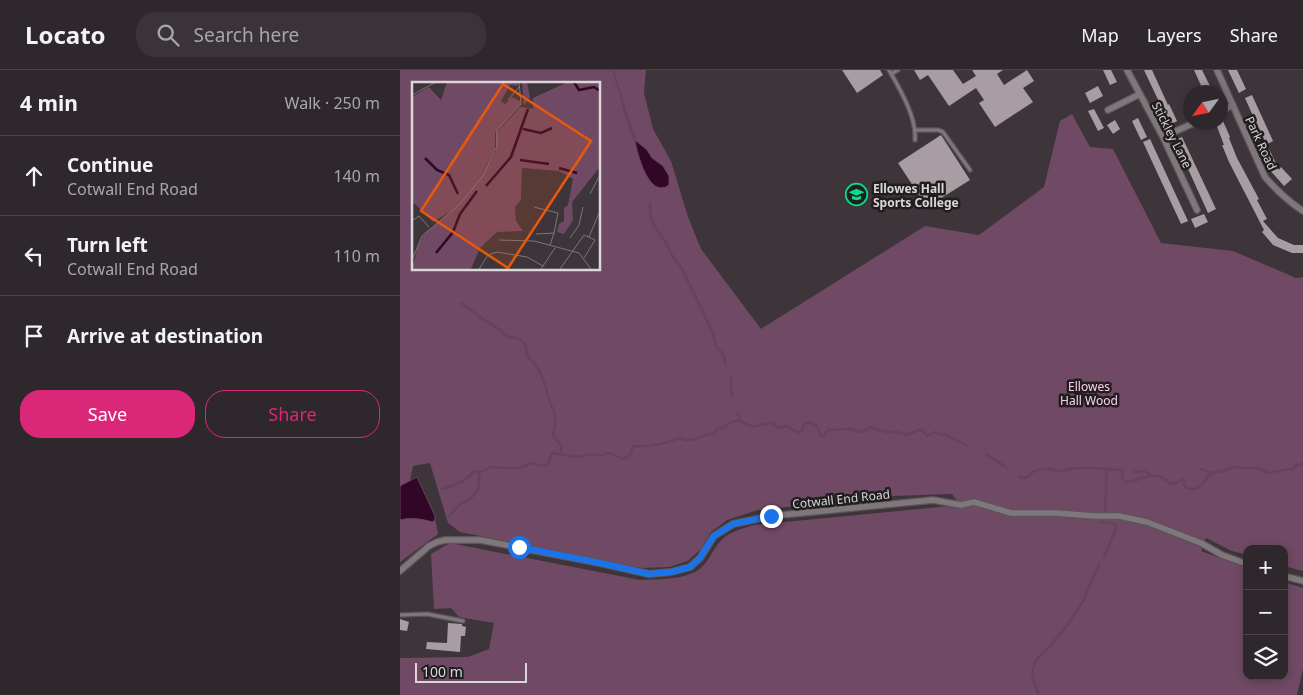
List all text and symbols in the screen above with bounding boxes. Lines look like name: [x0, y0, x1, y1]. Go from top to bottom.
search box: [136, 12, 486, 57]
text: Locato: [25, 18, 106, 51]
icon: search: [154, 21, 182, 49]
text: Search here: [194, 22, 299, 48]
text: Map: [1081, 23, 1119, 47]
text: Layers: [1147, 23, 1202, 47]
text: Share: [1230, 23, 1278, 47]
inset map: [412, 82, 600, 270]
north arrow: [1183, 85, 1228, 130]
text: 4 min: [20, 89, 78, 117]
text: Walk · 250 m: [285, 92, 380, 114]
street label: Stickley Lane: [1148, 99, 1196, 171]
street label: Park Road: [1241, 113, 1281, 173]
text: Continue: [67, 152, 153, 178]
icon: ahead: [20, 162, 48, 190]
text: 140 m: [333, 165, 380, 187]
text: Cotwall End Road: [67, 178, 198, 200]
place label: Ellowes Hall Sports College: [873, 180, 959, 211]
school or university icon: Ellowes Hall Sports College: [845, 183, 869, 207]
text: Turn left: [67, 232, 148, 258]
icon: left: [20, 242, 48, 270]
text: 110 m: [333, 245, 380, 267]
text: Cotwall End Road: [67, 258, 198, 280]
icon: arrive: [20, 322, 48, 350]
text: Arrive at destination: [67, 323, 263, 349]
park label: Ellowes Hall Wood: [1060, 378, 1118, 409]
button: Save: [20, 390, 195, 438]
button: Share: [205, 390, 380, 438]
street label: Cotwall End Road: [791, 485, 891, 513]
route end: [760, 505, 783, 528]
route start: [508, 536, 531, 559]
map controls: [1243, 545, 1288, 680]
button: +: [1243, 545, 1288, 590]
button: −: [1243, 590, 1288, 635]
button: layers: [1243, 635, 1288, 680]
scale bar: [415, 660, 528, 683]
text: 100 m: [422, 662, 463, 681]

